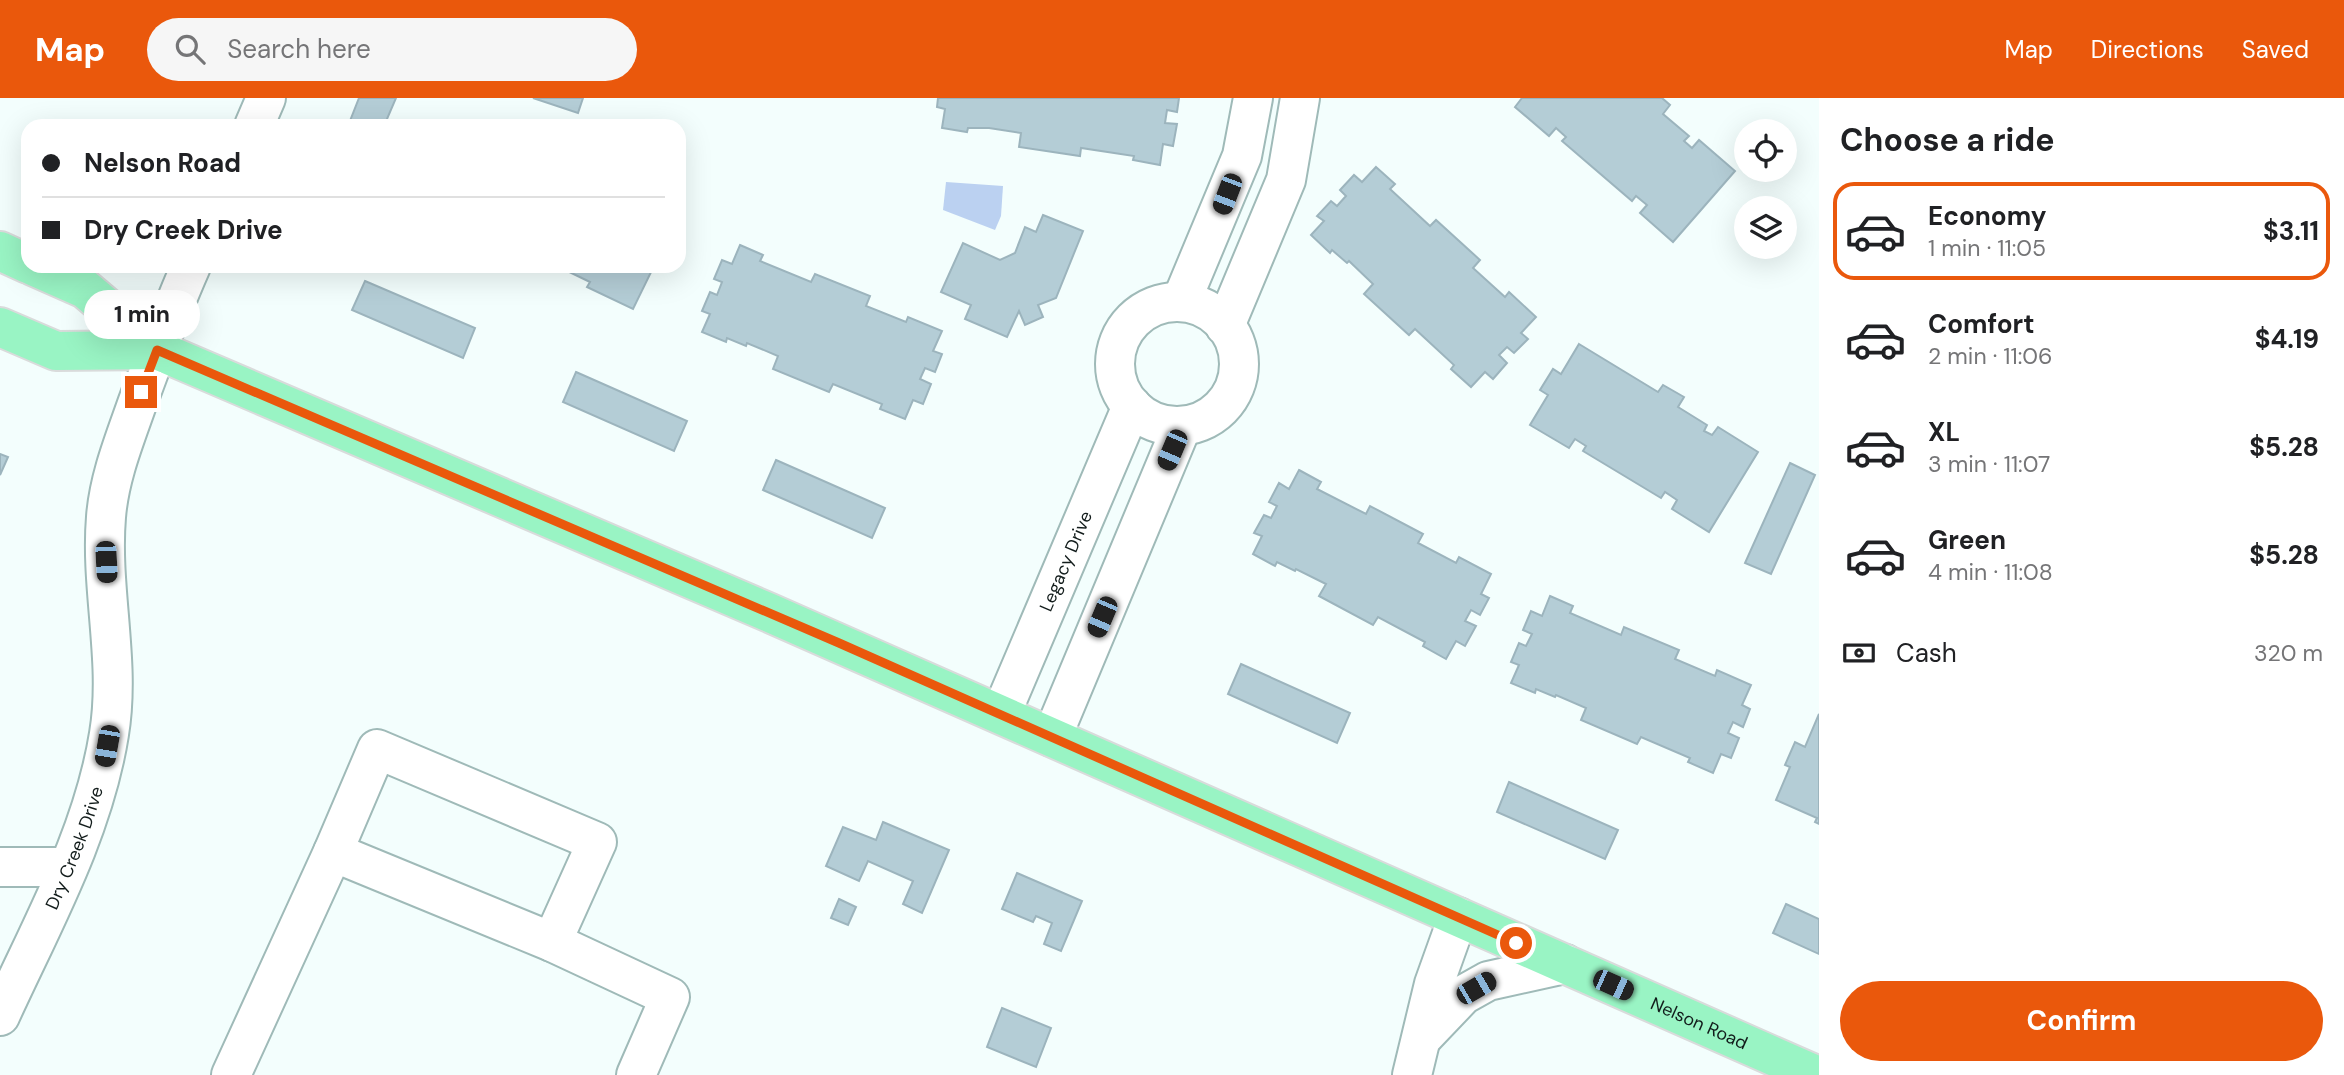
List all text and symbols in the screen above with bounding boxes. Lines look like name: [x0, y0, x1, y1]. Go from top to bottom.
search box: [147, 18, 637, 81]
text: Map: [35, 28, 105, 71]
icon: search: [171, 30, 209, 68]
text: Search here: [227, 32, 371, 66]
text: Map: [2005, 34, 2053, 65]
text: Directions: [2091, 34, 2204, 65]
text: Saved: [2242, 34, 2309, 65]
map controls: [1734, 119, 1797, 259]
button: locate: [1734, 119, 1797, 182]
text: Choose a ride: [1840, 119, 2055, 161]
text: Nelson Road: [84, 146, 241, 180]
car: [1210, 171, 1245, 217]
button: layers: [1734, 196, 1797, 259]
text: Economy: [1928, 199, 2046, 233]
icon: car: [1844, 200, 1907, 263]
text: Dry Creek Drive: [84, 213, 283, 247]
text: $3.11: [2263, 214, 2319, 248]
text: 1 min · 11:05: [1928, 233, 2046, 263]
callout: 1 min: [83, 290, 199, 340]
text: 1 min: [114, 299, 170, 329]
text: Comfort: [1928, 307, 2034, 341]
icon: car: [1844, 308, 1907, 371]
text: $4.19: [2255, 322, 2319, 356]
text: 2 min · 11:06: [1928, 341, 2053, 371]
route end: [125, 376, 157, 408]
text: XL: [1928, 415, 1960, 449]
icon: car: [1844, 416, 1907, 479]
car: [1155, 427, 1190, 473]
text: $5.28: [2249, 430, 2319, 464]
text: 3 min · 11:07: [1928, 449, 2050, 479]
street label: Legacy Drive: [1034, 507, 1098, 615]
text: Green: [1928, 523, 2006, 557]
icon: car: [1844, 524, 1907, 587]
text: $5.28: [2249, 538, 2319, 572]
car: [95, 540, 118, 584]
text: 4 min · 11:08: [1928, 557, 2053, 587]
car: [1085, 594, 1120, 640]
icon: cash: [1840, 634, 1878, 672]
text: Cash: [1896, 636, 1957, 670]
text: 320 m: [2254, 638, 2323, 668]
car: [94, 723, 121, 769]
street label: Dry Creek Drive: [40, 784, 109, 913]
route start: [1500, 927, 1532, 959]
car: [1590, 967, 1637, 1003]
car: [1453, 968, 1500, 1008]
button: Confirm: [1840, 981, 2323, 1061]
street label: Nelson Road: [1647, 991, 1751, 1055]

